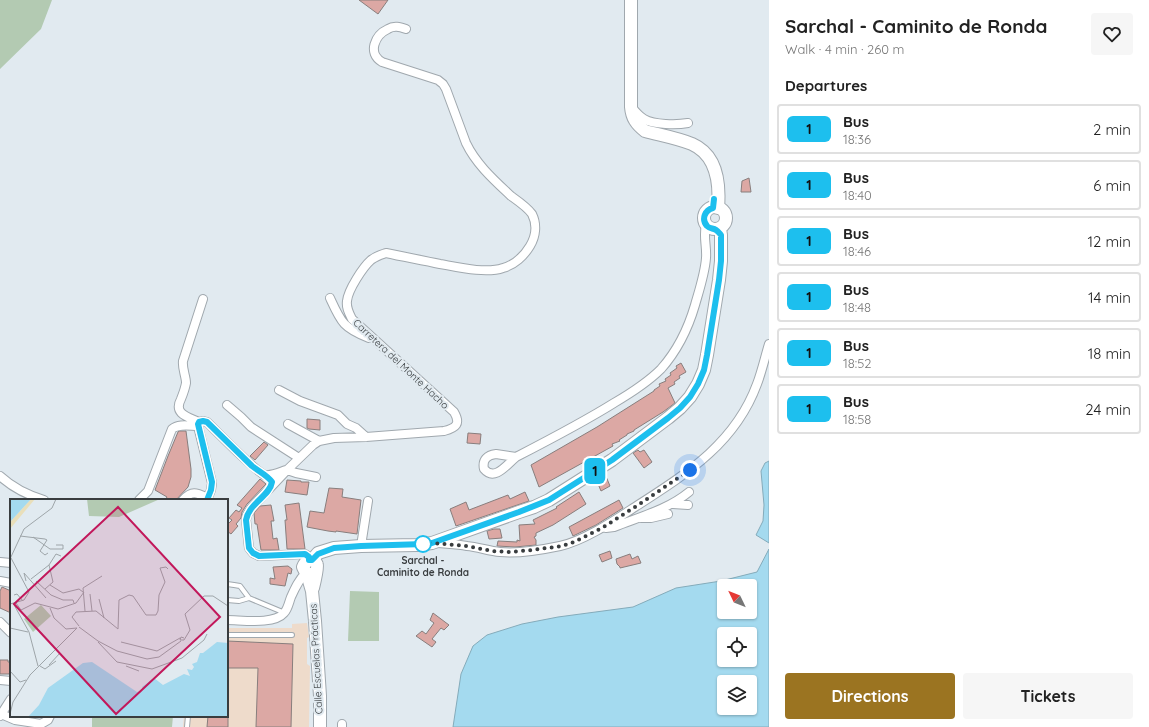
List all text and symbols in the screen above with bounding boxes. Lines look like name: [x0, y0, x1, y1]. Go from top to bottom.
button: heart: [1091, 13, 1133, 55]
text: Sarchal - Caminito de Ronda: [785, 14, 1047, 38]
text: Walk · 4 min · 260 m: [785, 41, 904, 57]
text: Departures: [785, 76, 867, 95]
text: Bus: [843, 112, 869, 131]
text: 1: [806, 120, 812, 138]
text: 2 min: [1093, 120, 1131, 139]
text: 18:36: [843, 131, 871, 147]
text: Bus: [843, 168, 869, 187]
text: 1: [806, 176, 812, 194]
text: 6 min: [1093, 176, 1131, 195]
text: 18:40: [843, 187, 872, 203]
text: Bus: [843, 224, 869, 243]
text: 1: [806, 232, 812, 250]
text: 12 min: [1087, 232, 1131, 251]
text: 18:46: [843, 243, 871, 259]
text: Bus: [843, 280, 869, 299]
text: 1: [806, 288, 812, 306]
text: 14 min: [1088, 288, 1131, 307]
text: 18:48: [843, 299, 871, 315]
street label: Carretera del Monte Hacho: [351, 316, 451, 412]
text: Bus: [843, 336, 869, 355]
text: 1: [806, 344, 812, 362]
text: 18 min: [1088, 344, 1131, 363]
text: 18:52: [843, 355, 872, 371]
text: Bus: [843, 392, 869, 411]
text: 1: [806, 400, 812, 418]
text: 24 min: [1085, 400, 1131, 419]
text: 18:58: [843, 411, 871, 427]
line badge: 1: [582, 458, 608, 484]
your location: [680, 460, 700, 480]
text: 1: [592, 462, 598, 480]
inset map: [10, 499, 228, 717]
marker: Sarchal - Caminito de Ronda: [414, 535, 432, 553]
place label: Sarchal - Caminito de Ronda: [377, 554, 469, 579]
north arrow: [717, 579, 757, 619]
map controls: [717, 579, 757, 715]
street label: Calle Escuelas Prácticas: [307, 603, 325, 715]
button: locate: [717, 627, 757, 667]
button: Directions: [785, 673, 955, 719]
button: Tickets: [963, 673, 1133, 719]
button: layers: [717, 675, 757, 715]

